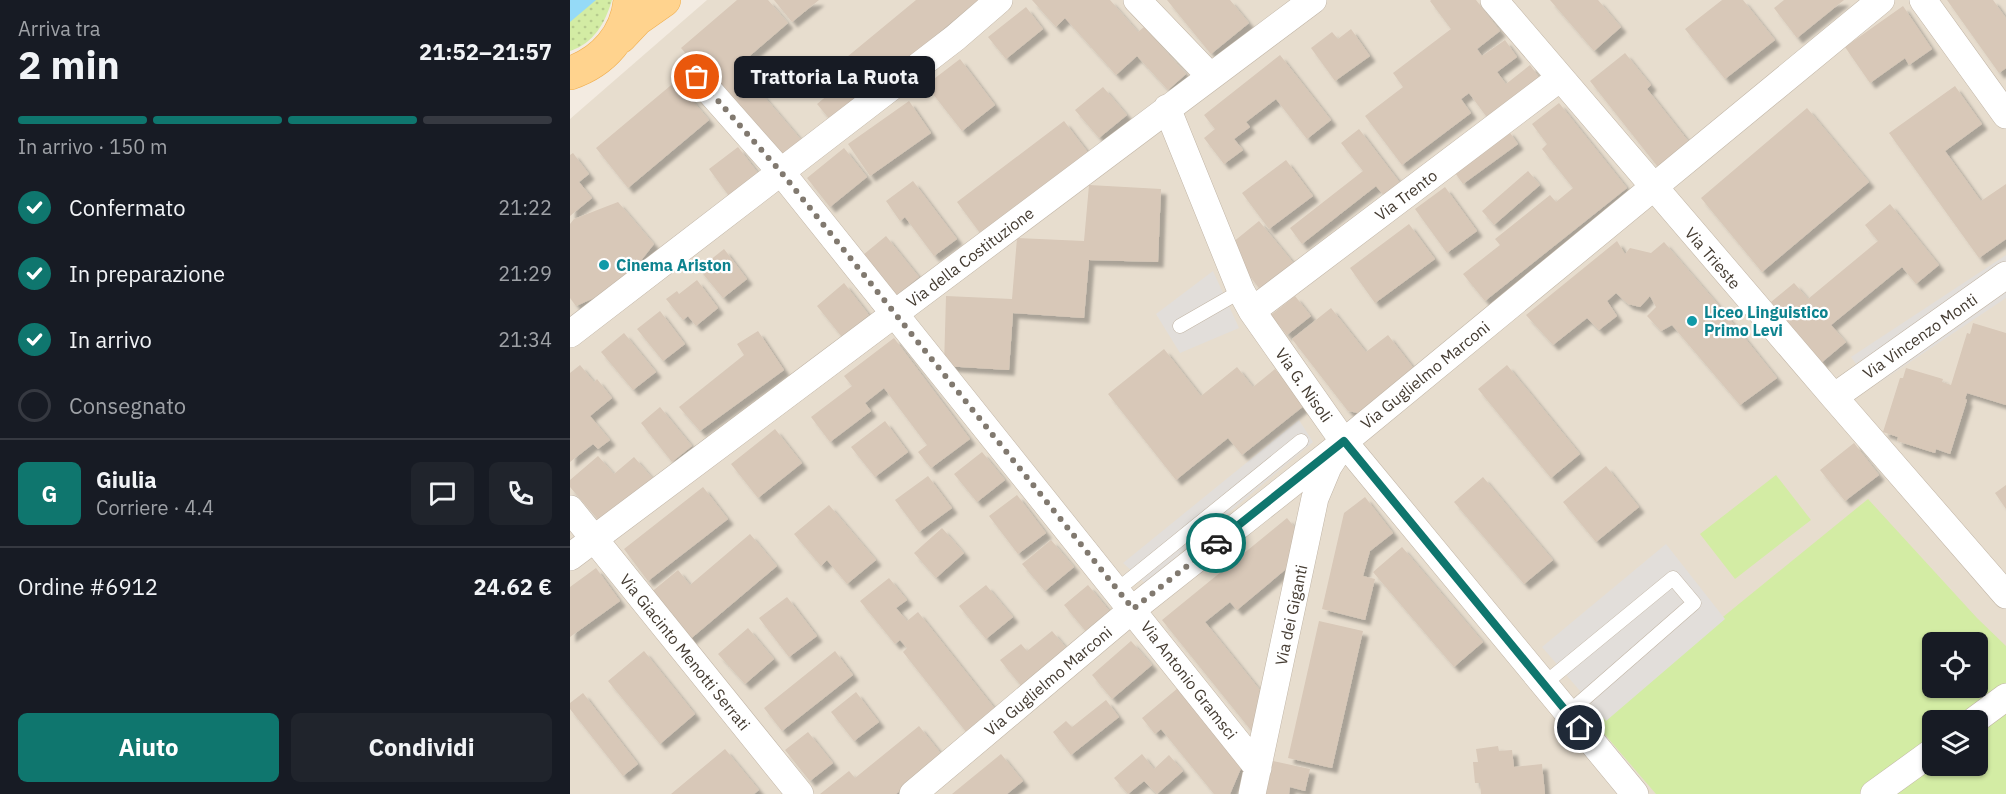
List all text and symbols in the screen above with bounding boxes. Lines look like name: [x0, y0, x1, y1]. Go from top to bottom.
text: Arriva tra: [18, 15, 101, 42]
text: 21:52–21:57: [419, 37, 552, 66]
text: 2 min: [18, 39, 120, 90]
pin: [671, 51, 722, 102]
callout: Trattoria La Ruota: [733, 56, 934, 98]
icon: bag: [680, 60, 713, 93]
text: Trattoria La Ruota: [750, 63, 919, 90]
text: In arrivo · 150 m: [18, 133, 167, 160]
street label: Via Trento: [1371, 165, 1441, 225]
icon: check: [18, 191, 51, 224]
text: Confermato: [69, 193, 186, 222]
text: 21:22: [498, 194, 552, 221]
street label: Via della Costituzione: [902, 202, 1038, 311]
street label: Via Trieste: [1681, 223, 1745, 293]
place label: Cinema Ariston: [616, 255, 731, 275]
icon: check: [18, 257, 51, 290]
marker: Cinema Ariston: [597, 258, 611, 272]
text: In preparazione: [69, 259, 225, 288]
text: 21:29: [498, 260, 552, 287]
street label: Via Vincenzo Monti: [1859, 289, 1981, 383]
place label: Liceo Linguistico Primo Levi: [1704, 302, 1828, 340]
marker: Liceo Linguistico Primo Levi: [1685, 314, 1699, 328]
street label: Via Guglielmo Marconi: [1356, 317, 1494, 433]
icon: check: [18, 323, 51, 356]
text: In arrivo: [69, 325, 152, 354]
text: 21:34: [498, 326, 552, 353]
street label: Via G. Nisoli: [1271, 344, 1337, 426]
text: Consegnato: [69, 391, 186, 420]
button: chat: [411, 462, 474, 525]
button: phone: [489, 462, 552, 525]
text: Giulia: [96, 465, 157, 494]
text: G: [42, 479, 57, 508]
text: Corriere · 4.4: [96, 494, 214, 521]
courier: [1186, 513, 1246, 573]
icon: car: [1200, 527, 1233, 560]
street label: Via dei Giganti: [1271, 563, 1311, 667]
street label: Via Giacinto Menotti Serrati: [616, 570, 754, 734]
text: Ordine #6912: [18, 572, 158, 601]
text: 24.62 €: [473, 572, 552, 601]
street label: Via Antonio Gramsci: [1136, 617, 1242, 743]
street label: Via Guglielmo Marconi: [980, 622, 1116, 740]
map controls: [1922, 632, 1988, 776]
button: locate: [1922, 632, 1988, 698]
pin: [1554, 702, 1605, 753]
button: layers: [1922, 710, 1988, 776]
icon: home: [1563, 711, 1596, 744]
button: Aiuto: [18, 713, 279, 782]
button: Condividi: [291, 713, 552, 782]

